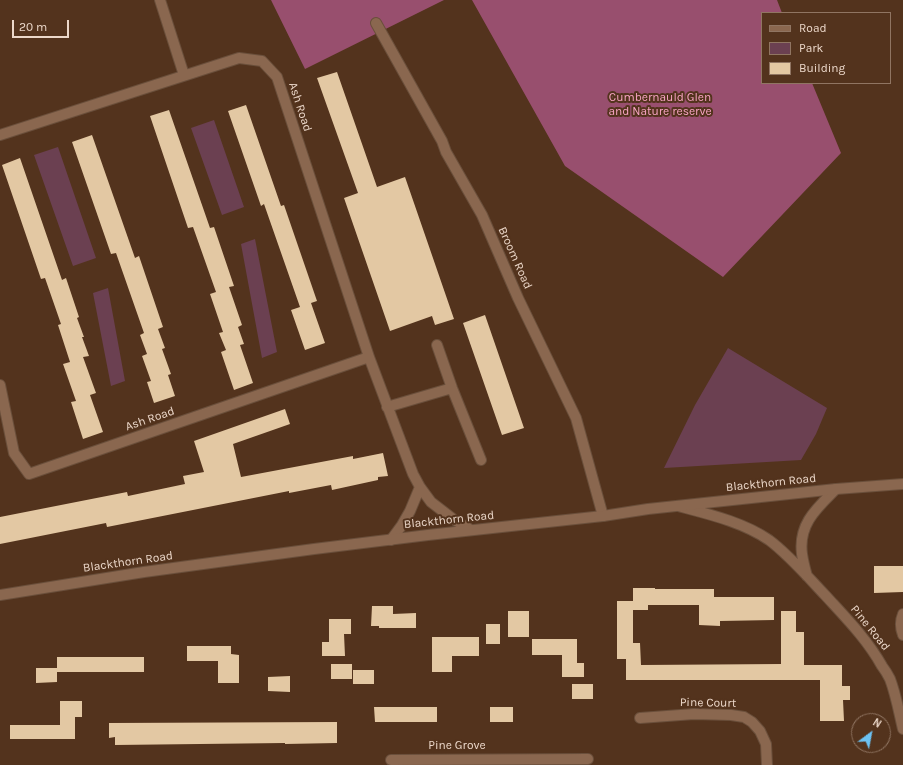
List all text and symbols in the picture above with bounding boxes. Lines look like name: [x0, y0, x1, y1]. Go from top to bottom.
scale bar: [14, 12, 71, 38]
legend: [761, 12, 891, 84]
text: 20 m: [19, 20, 47, 34]
text: Road: [799, 21, 827, 35]
text: Park: [799, 41, 823, 55]
text: Building: [799, 61, 845, 75]
street label: Ash Road: [285, 81, 315, 133]
park label: Cumbernauld Glen and Nature reserve: [608, 91, 712, 119]
street label: Broom Road: [495, 225, 535, 291]
street label: Ash Road: [124, 404, 176, 434]
street label: Blackthorn Road: [725, 471, 817, 495]
street label: Blackthorn Road: [403, 508, 495, 532]
street label: Blackthorn Road: [82, 549, 174, 575]
street label: Pine Road: [847, 602, 893, 654]
street label: Pine Court: [680, 695, 736, 711]
north arrow: [851, 713, 891, 753]
text: N: [870, 716, 884, 731]
street label: Pine Grove: [428, 739, 486, 753]

